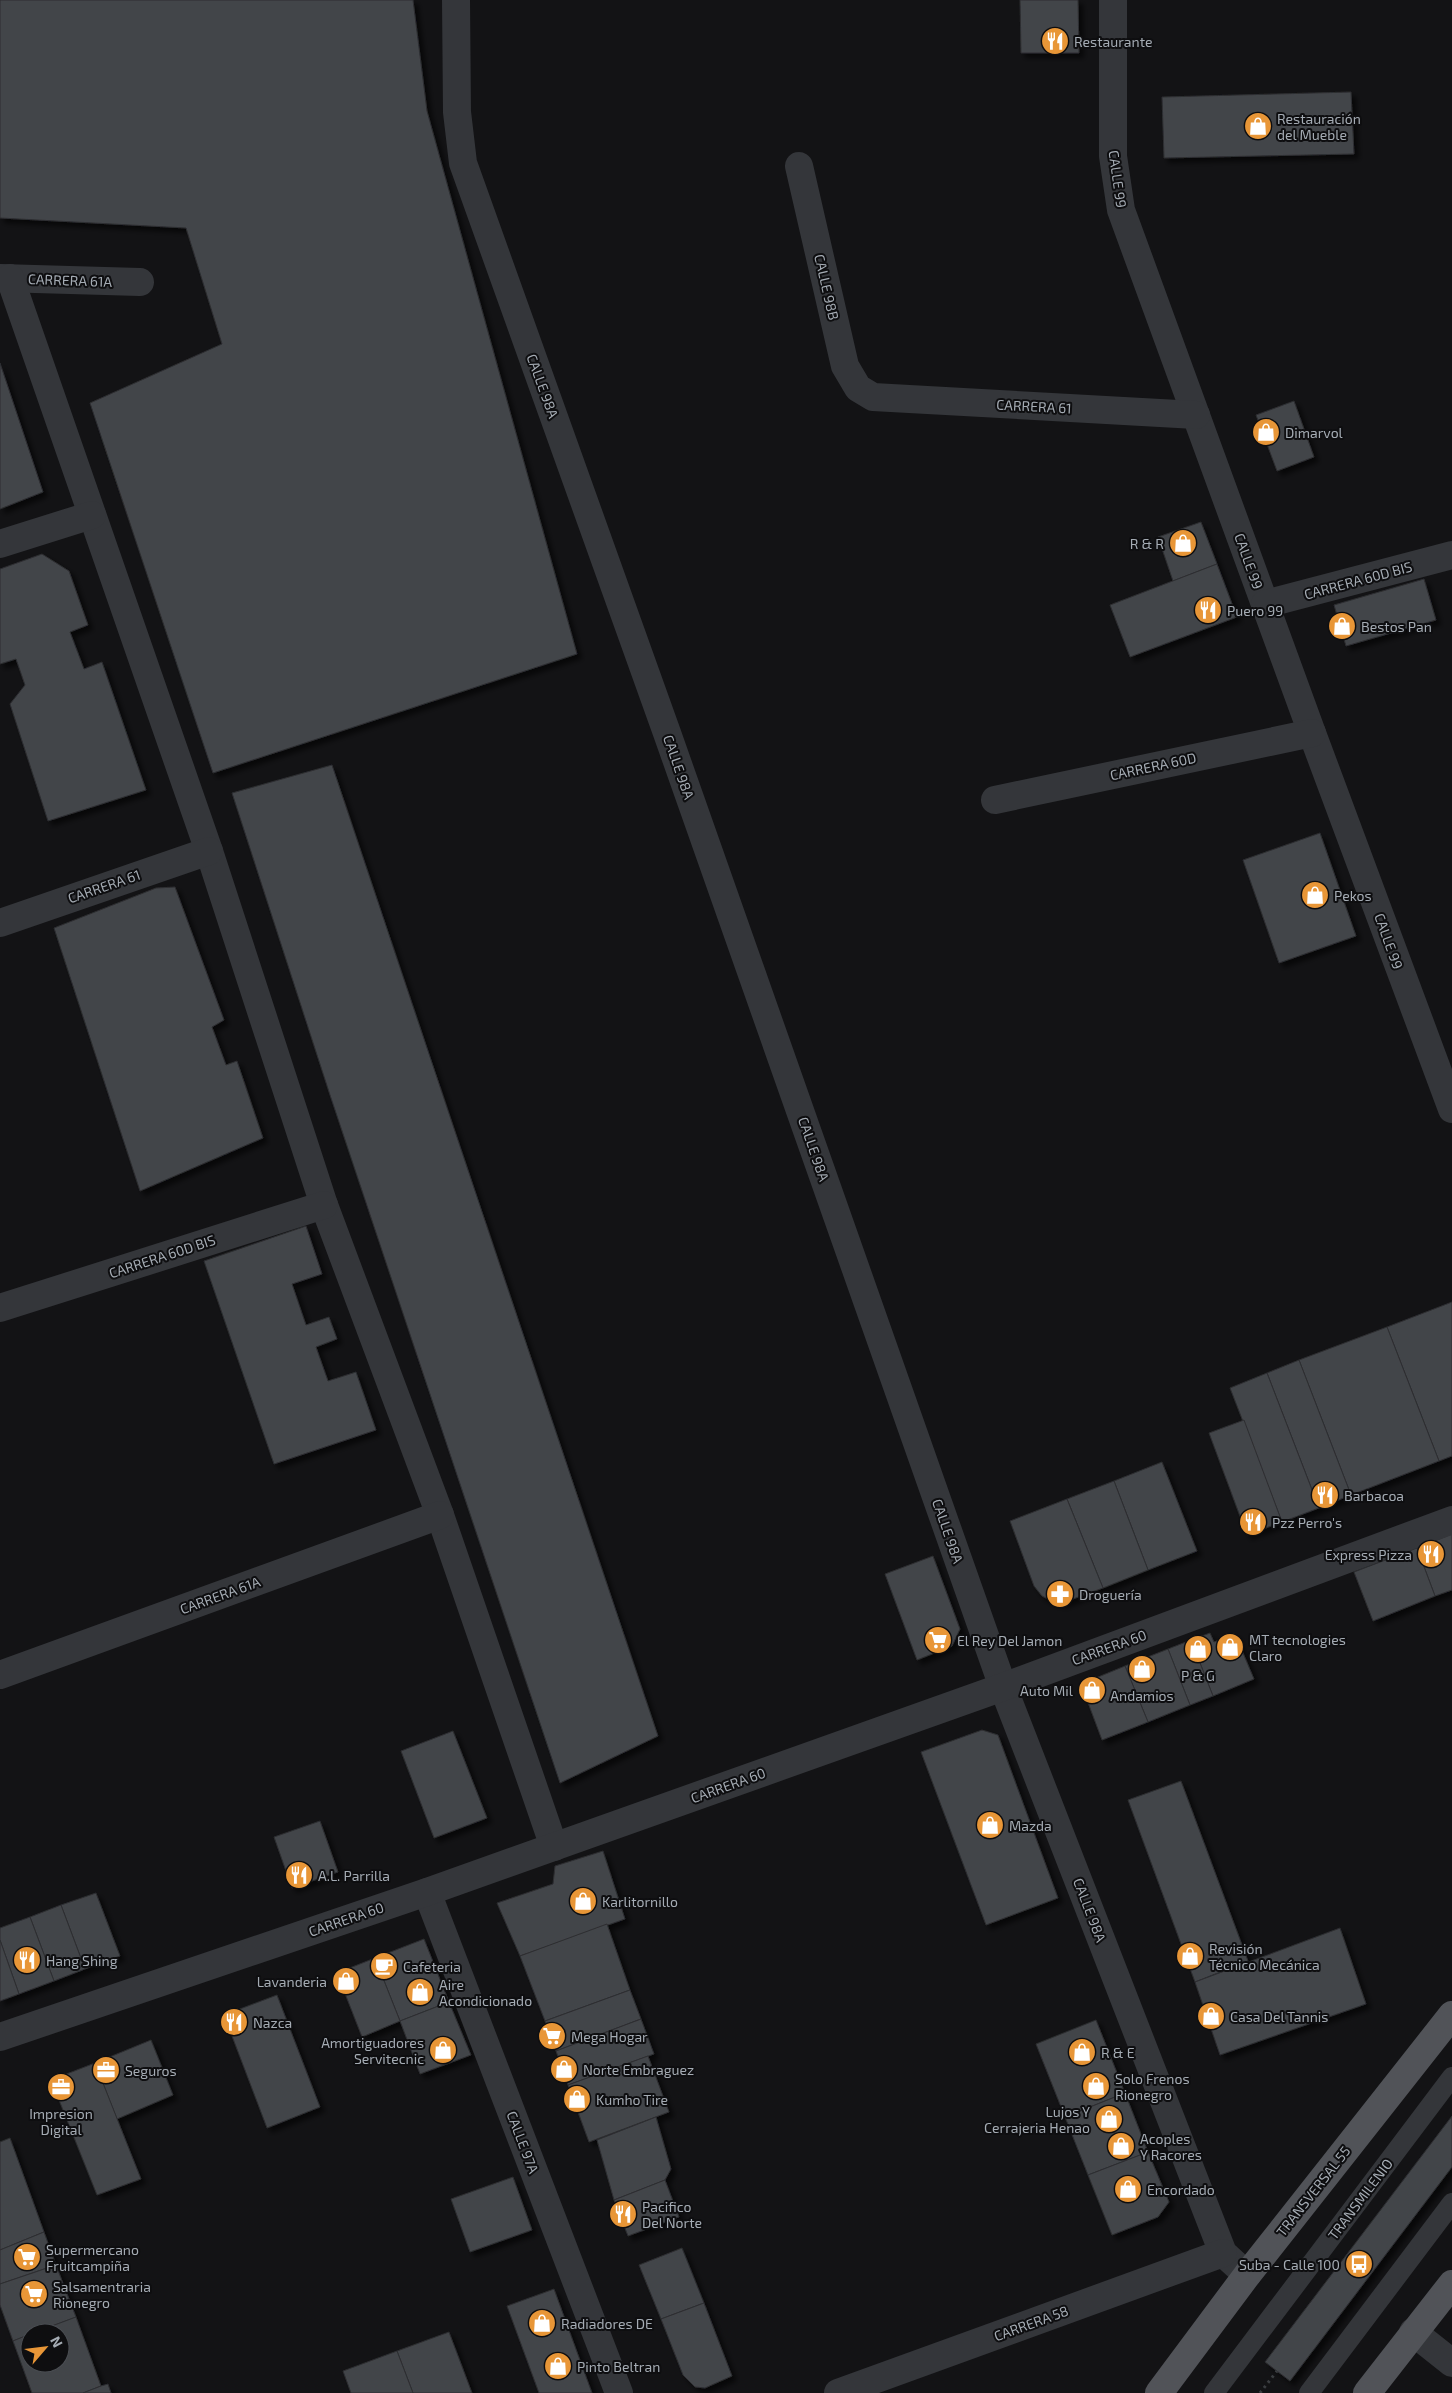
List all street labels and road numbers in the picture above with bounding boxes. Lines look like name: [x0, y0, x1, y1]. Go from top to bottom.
street label: CALLE 99: [1106, 149, 1130, 209]
street label: CALLE 98B: [811, 252, 843, 322]
street label: CARRERA 61A: [28, 270, 113, 290]
street label: CALLE 98A: [524, 351, 563, 421]
street label: CARRERA 61: [996, 396, 1072, 416]
street label: CALLE 99: [1231, 531, 1267, 591]
street label: CARRERA 60D BIS: [1302, 557, 1414, 603]
street label: CALLE 98A: [660, 732, 698, 802]
street label: CARRERA 60D: [1108, 749, 1198, 783]
street label: CARRERA 61: [66, 866, 142, 906]
street label: CALLE 99: [1371, 911, 1407, 971]
street label: CALLE 98A: [795, 1114, 833, 1184]
street label: CARRERA 60D BIS: [107, 1231, 218, 1281]
street label: CALLE 98A: [929, 1496, 967, 1566]
street label: CARRERA 61A: [177, 1573, 263, 1617]
street label: CARRERA 60: [1069, 1626, 1149, 1668]
street label: CARRERA 60: [688, 1764, 768, 1806]
street label: CALLE 98A: [1070, 1876, 1110, 1945]
street label: CARRERA 60: [306, 1898, 386, 1940]
street label: CALLE 97A: [503, 2108, 543, 2176]
street label: TRANSVERSAL 55: [1272, 2143, 1354, 2239]
street label: TRANSMILENIO: [1324, 2155, 1396, 2243]
street label: CARRERA 58: [991, 2302, 1071, 2344]

